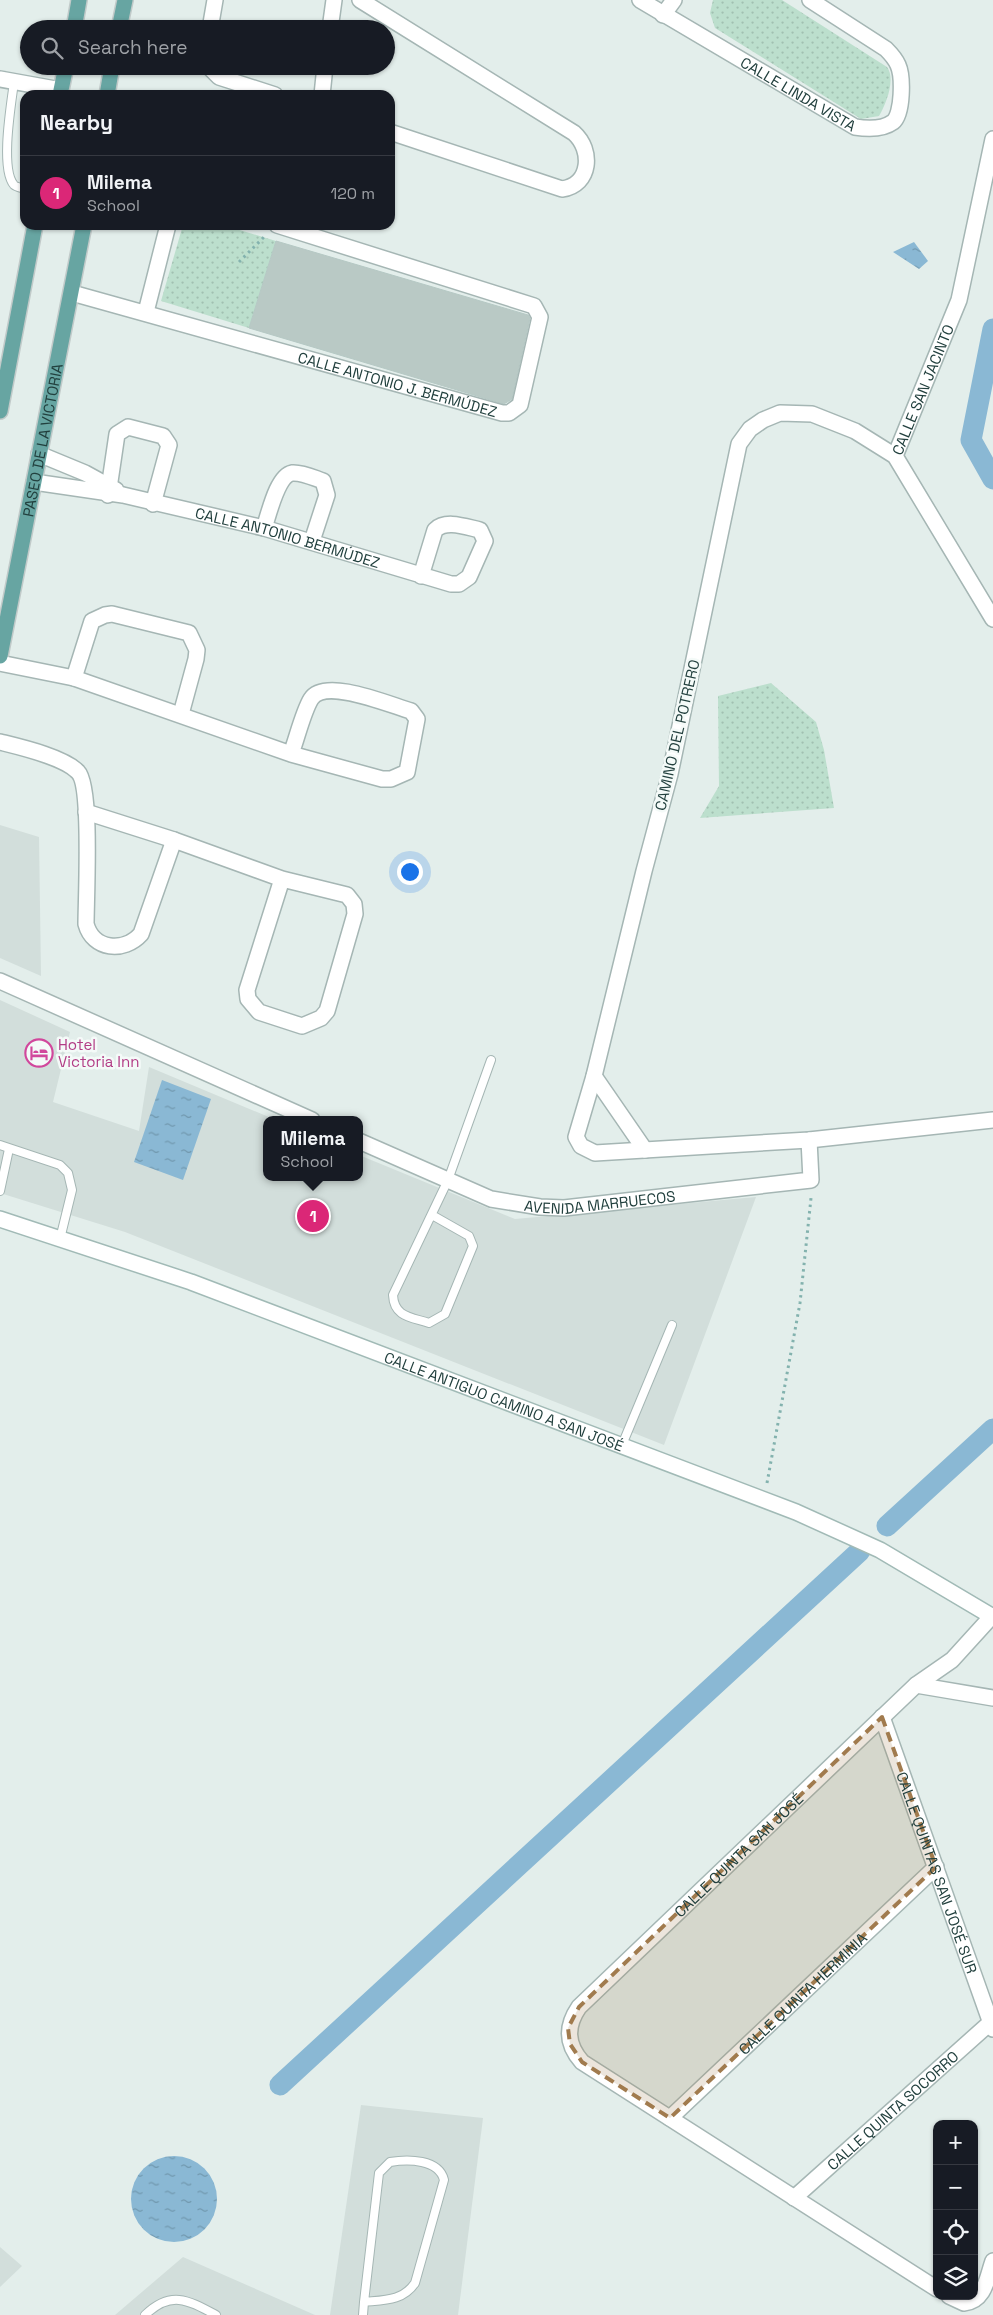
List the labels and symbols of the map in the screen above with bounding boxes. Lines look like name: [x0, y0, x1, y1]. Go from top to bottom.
street label: CALLE LINDA VISTA: [737, 52, 860, 135]
street label: CALLE SAN JACINTO: [887, 321, 958, 458]
street label: CALLE ANTONIO J. BERMÚDEZ: [296, 347, 499, 421]
street label: PASEO DE LA VICTORIA: [18, 361, 66, 518]
street label: CALLE ANTONIO BERMÚDEZ: [194, 503, 382, 572]
street label: CAMINO DEL POTRERO: [650, 658, 704, 812]
your location: [397, 859, 423, 885]
place label: Hotel Victoria Inn: [58, 1035, 139, 1071]
hotel icon: Hotel Victoria Inn: [24, 1038, 54, 1068]
street label: AVENIDA MARRUECOS: [523, 1186, 676, 1218]
pin: 1: [297, 1197, 329, 1235]
street label: CALLE ANTIGUO CAMINO A SAN JOSÉ: [382, 1347, 626, 1455]
street label: CALLE QUINTAS SAN JOSÉ SUR: [893, 1769, 982, 1976]
street label: CALLE QUINTA SAN JOSÉ: [670, 1789, 807, 1921]
street label: CALLE QUINTA HERMINIA: [734, 1928, 871, 2058]
street label: CALLE QUINTA SOCORRO: [823, 2046, 962, 2174]

